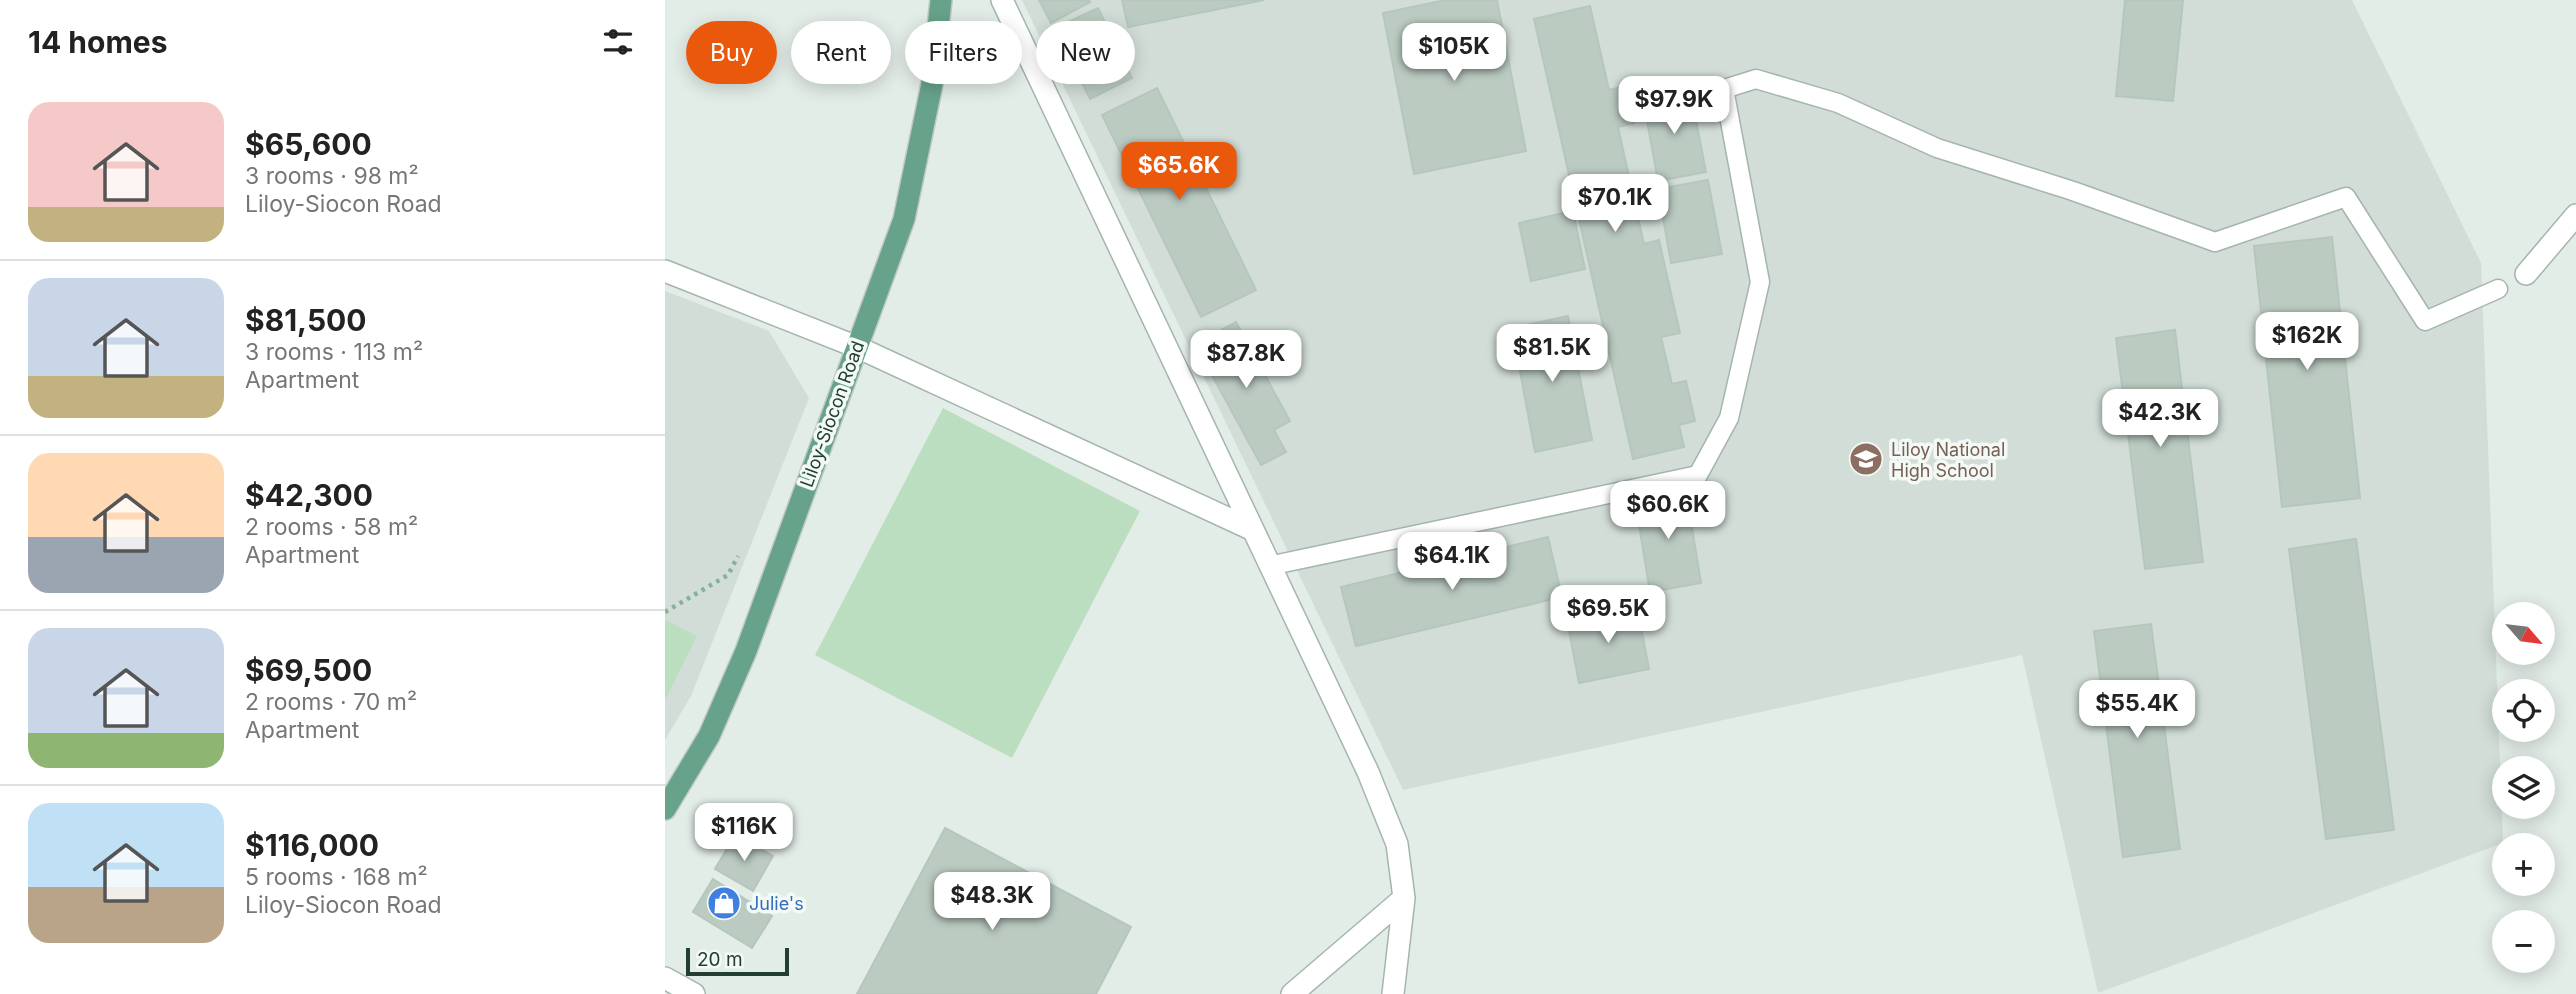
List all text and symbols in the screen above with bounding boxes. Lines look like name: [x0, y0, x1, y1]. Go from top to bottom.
chip: Buy: [686, 21, 777, 84]
chip: Rent: [791, 21, 891, 84]
chip: Filters: [905, 21, 1022, 84]
chip: New: [1036, 21, 1135, 84]
icon: filters: [599, 23, 637, 61]
text: 14 homes: [28, 24, 167, 60]
pin: $105K: [1405, 24, 1503, 83]
text: $105K: [1418, 32, 1490, 60]
pin: $97.9K: [1617, 76, 1731, 136]
text: $97.9K: [1635, 85, 1713, 113]
text: $65,600: [245, 126, 372, 162]
icon: home: [84, 130, 168, 214]
pin: $65.6K: [1122, 142, 1236, 202]
text: $65.6K: [1138, 151, 1220, 179]
text: 3 rooms · 98 m²: [245, 162, 419, 190]
pin: $70.1K: [1558, 174, 1672, 234]
text: $70.1K: [1578, 183, 1652, 211]
text: Liloy-Siocon Road: [245, 190, 442, 218]
text: $81,500: [245, 302, 367, 338]
icon: home: [84, 306, 168, 390]
pin: $162K: [2258, 312, 2356, 372]
text: $162K: [2272, 321, 2342, 349]
pin: $81.5K: [1495, 324, 1609, 384]
pin: $87.8K: [1189, 330, 1303, 390]
text: $81.5K: [1513, 333, 1591, 361]
text: 3 rooms · 113 m²: [245, 338, 423, 366]
street label: Liloy-Siocon Road: [796, 338, 868, 490]
text: $87.8K: [1206, 339, 1286, 367]
text: Apartment: [245, 366, 359, 394]
pin: $42.3K: [2103, 390, 2217, 449]
text: $42.3K: [2118, 398, 2202, 426]
place label: Liloy National High School: [1891, 439, 2005, 481]
school or university icon: Liloy National High School: [1847, 440, 1885, 478]
text: $42,300: [245, 477, 373, 513]
icon: home: [84, 481, 168, 565]
pin: $60.6K: [1611, 482, 1725, 541]
text: $60.6K: [1626, 490, 1710, 518]
text: 2 rooms · 58 m²: [245, 513, 418, 541]
pin: $64.1K: [1395, 532, 1509, 592]
text: Apartment: [245, 541, 359, 569]
text: $64.1K: [1414, 541, 1490, 569]
pin: $69.5K: [1551, 586, 1665, 645]
text: $69.5K: [1566, 594, 1650, 622]
north arrow: [2492, 602, 2555, 665]
map controls: [2492, 602, 2555, 973]
text: $69,500: [245, 652, 372, 688]
icon: home: [84, 656, 168, 740]
button: locate: [2492, 679, 2555, 742]
pin: $55.4K: [2080, 680, 2194, 740]
text: 2 rooms · 70 m²: [245, 688, 417, 716]
text: $55.4K: [2095, 689, 2179, 717]
text: Apartment: [245, 716, 359, 744]
button: layers: [2492, 756, 2555, 819]
pin: $116K: [695, 804, 793, 863]
text: $116K: [711, 812, 777, 840]
text: $116,000: [245, 827, 379, 863]
icon: home: [84, 831, 168, 915]
button: +: [2492, 833, 2555, 896]
text: 5 rooms · 168 m²: [245, 863, 428, 891]
pin: $48.3K: [935, 872, 1049, 932]
text: $48.3K: [950, 881, 1034, 909]
shop icon: Julie's: [705, 884, 743, 922]
text: Liloy-Siocon Road: [245, 891, 442, 919]
place label: Julie's: [749, 893, 804, 914]
button: −: [2492, 910, 2555, 973]
scale bar: [686, 945, 789, 977]
text: 20 m: [697, 948, 743, 971]

